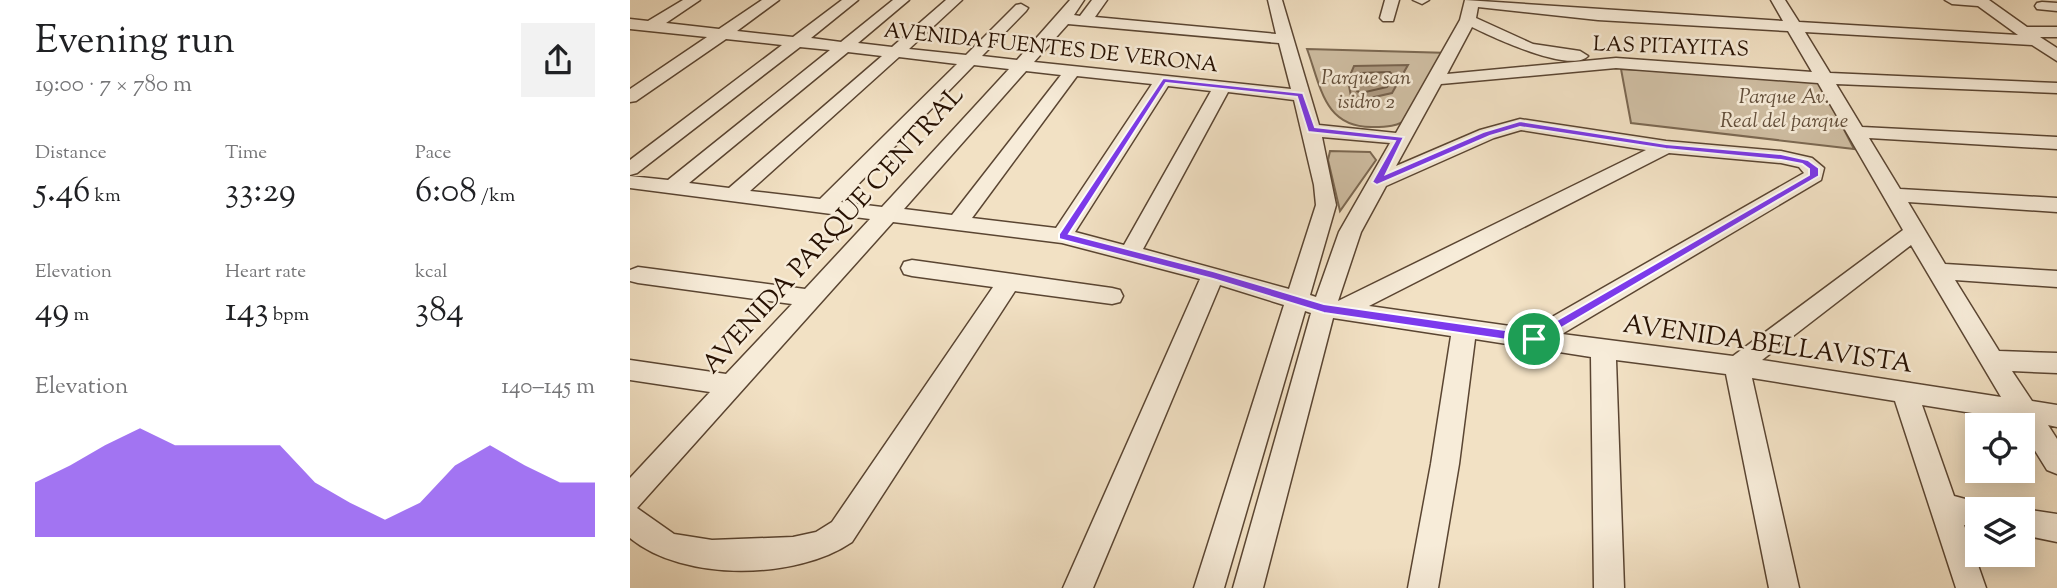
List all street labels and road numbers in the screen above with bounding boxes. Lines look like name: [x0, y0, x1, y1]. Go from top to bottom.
street label: AVENIDA FUENTES DE VERONA: [882, 17, 1220, 81]
street label: LAS PITAYITAS: [1592, 30, 1749, 66]
street label: AVENIDA PARQUE CENTRAL: [694, 78, 974, 383]
street label: AVENIDA BELLAVISTA: [1620, 307, 1915, 384]

